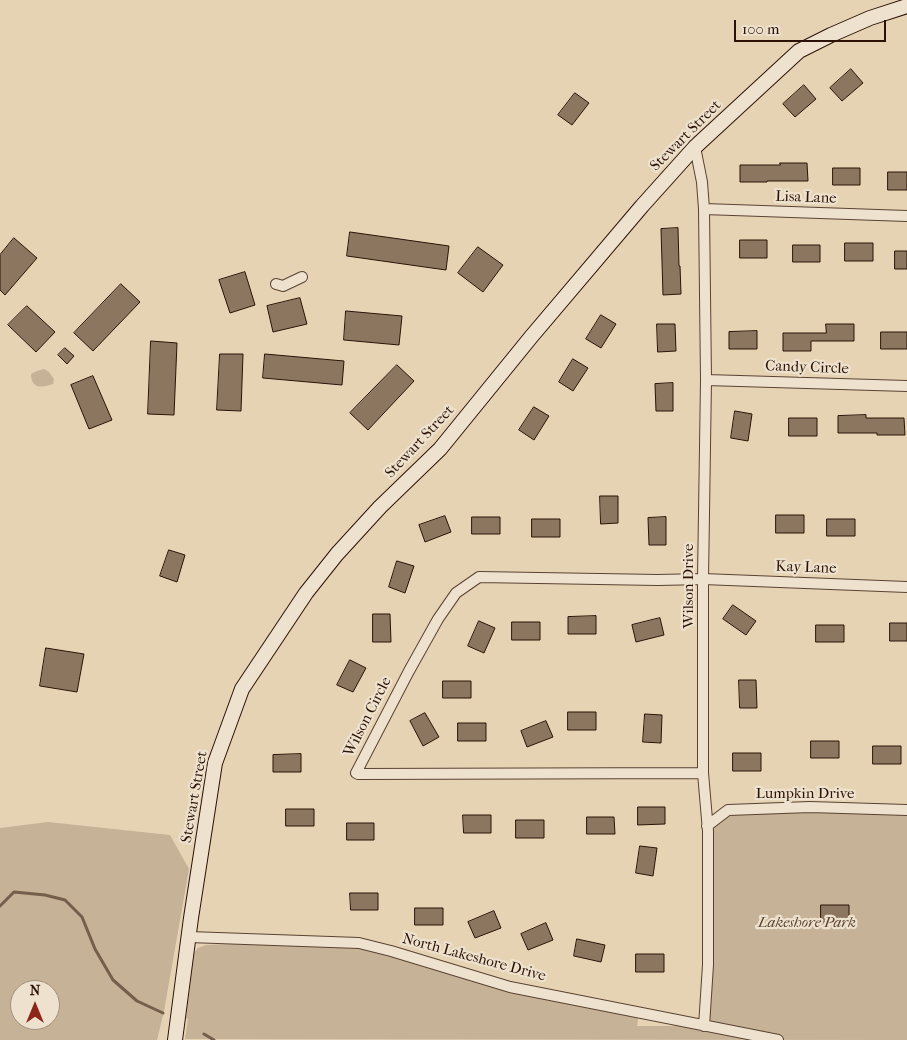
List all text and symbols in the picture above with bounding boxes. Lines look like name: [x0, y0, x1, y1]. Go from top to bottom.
scale bar: [737, 10, 890, 42]
text: 100 m: [742, 20, 780, 38]
street label: Stewart Street: [647, 97, 725, 175]
street label: Lisa Lane: [775, 188, 837, 208]
street label: Candy Circle: [765, 358, 849, 378]
street label: Stewart Street: [382, 402, 458, 482]
street label: Wilson Drive: [680, 544, 698, 628]
street label: Kay Lane: [775, 558, 837, 578]
street label: Wilson Circle: [340, 674, 396, 760]
street label: Stewart Street: [178, 750, 212, 844]
street label: Lumpkin Drive: [756, 785, 854, 803]
park label: Lakeshore Park: [758, 914, 856, 932]
street label: North Lakeshore Drive: [400, 930, 548, 986]
north arrow: [10, 980, 60, 1030]
text: N: [30, 982, 40, 999]

